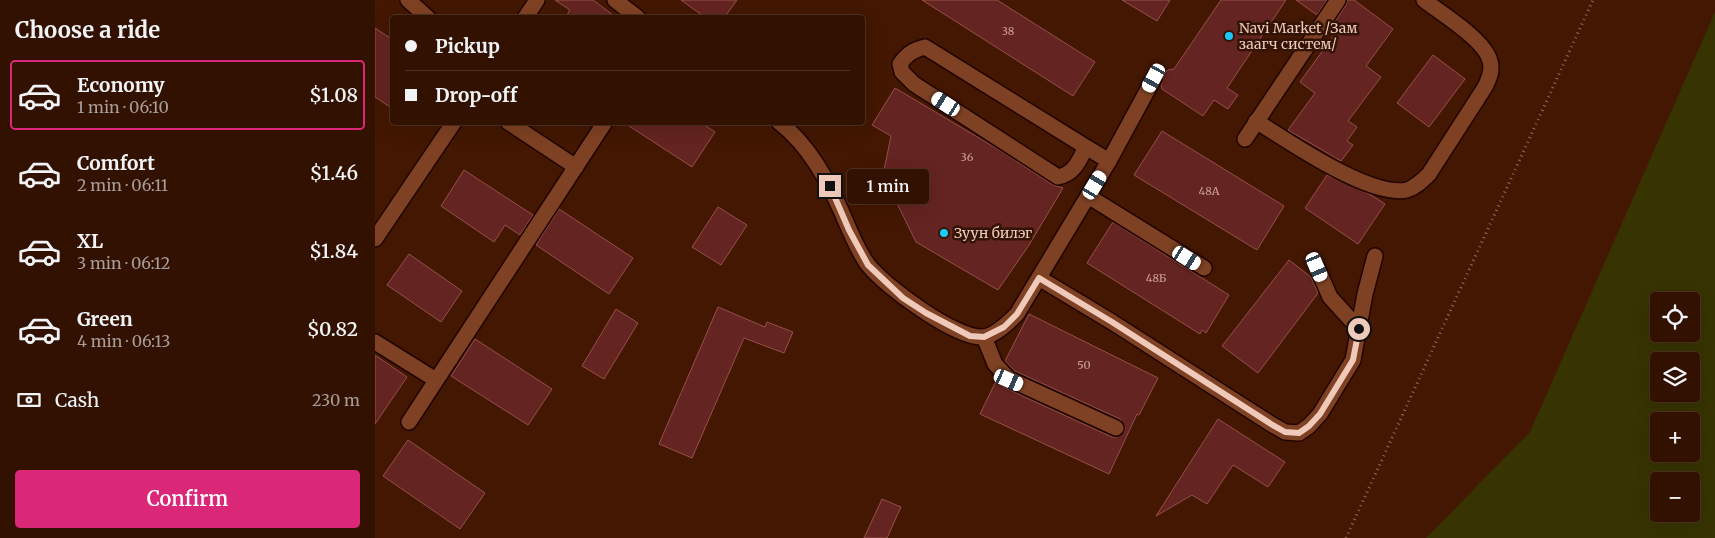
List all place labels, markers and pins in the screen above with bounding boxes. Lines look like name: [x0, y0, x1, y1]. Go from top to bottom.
place label: Navi Market /Зам заагч систем/: [1239, 19, 1358, 53]
marker: Navi Market /Зам заагч систем/: [1223, 30, 1235, 42]
place label: Зуун билэг: [954, 224, 1032, 242]
marker: Зуун билэг: [938, 227, 950, 239]

